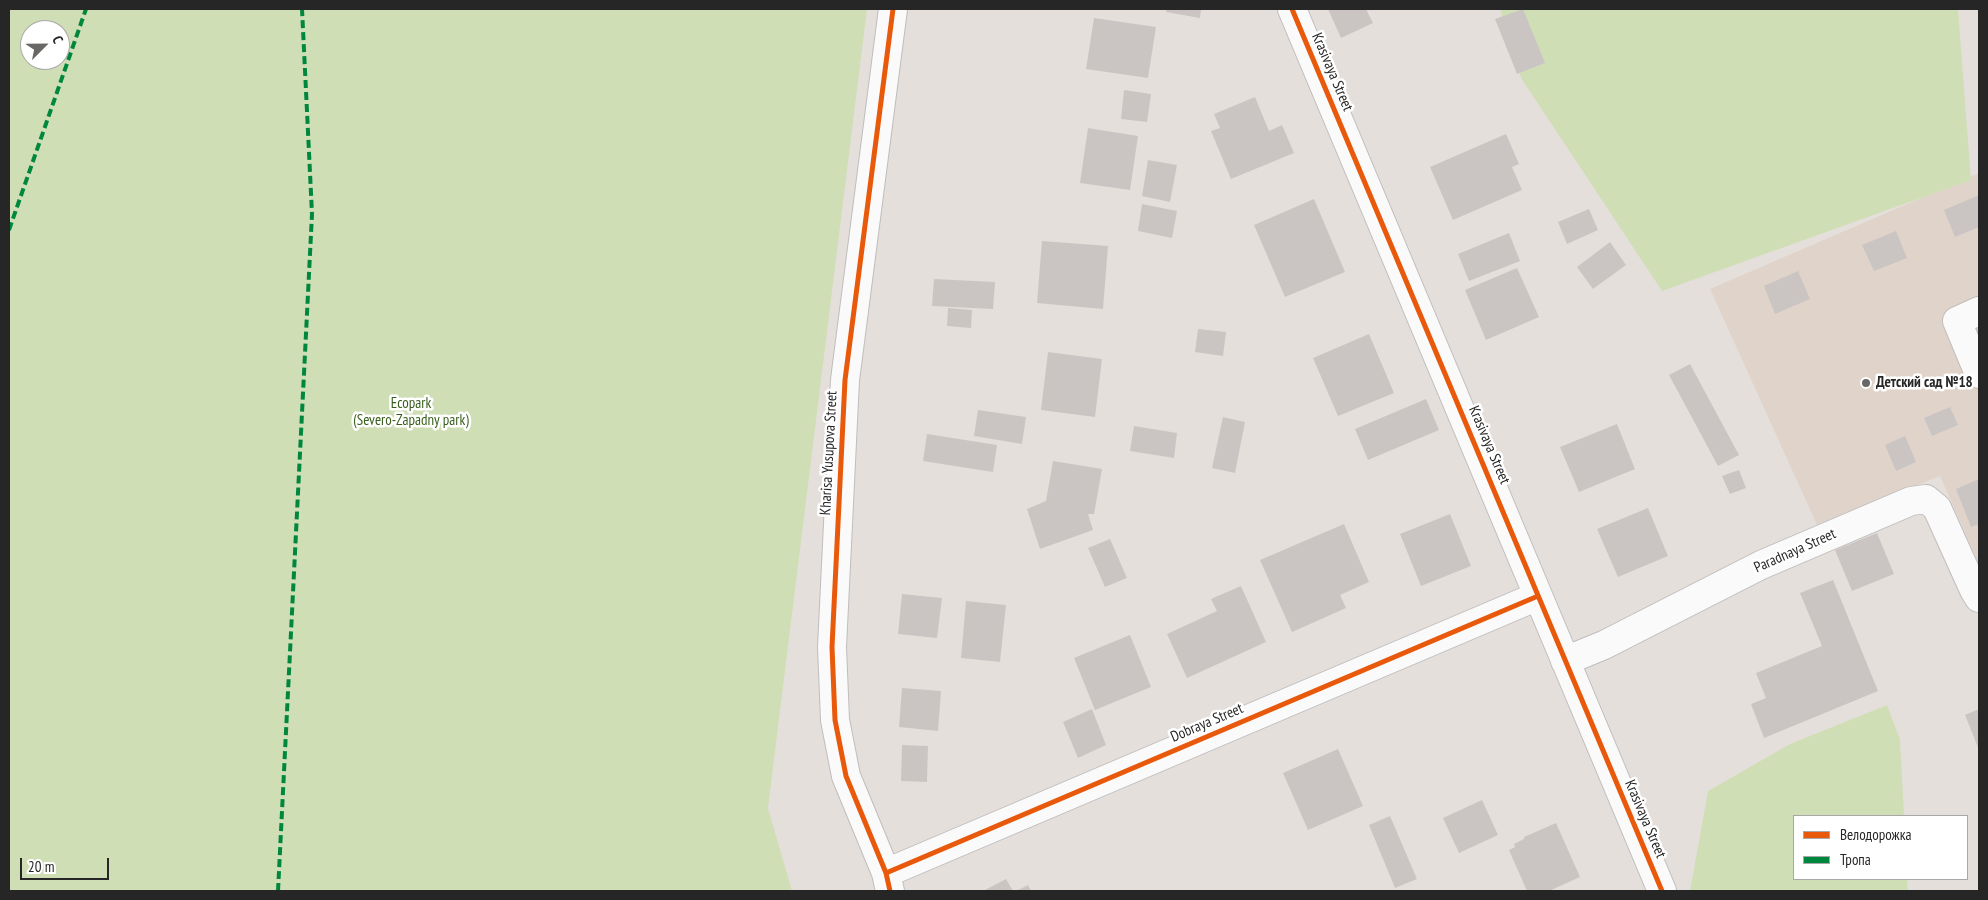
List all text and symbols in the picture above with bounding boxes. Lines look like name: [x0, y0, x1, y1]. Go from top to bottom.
north arrow: [20, 20, 70, 70]
street label: Krasivaya Street: [1307, 30, 1357, 114]
text: С: [48, 33, 67, 46]
place label: Детский сaд №18: [1876, 374, 1973, 392]
marker: Детский сaд №18: [1860, 377, 1872, 389]
street label: Kharisa Yusupova Street: [817, 390, 841, 516]
park label: Ecopark (Severo-Zapadny park): [353, 395, 469, 430]
street label: Krasivaya Street: [1464, 403, 1514, 487]
street label: Paradnaya Street: [1751, 525, 1839, 577]
street label: Dobraya Street: [1168, 700, 1246, 746]
street label: Krasivaya Street: [1620, 777, 1670, 861]
legend: [1793, 815, 1968, 880]
text: Велодорожка: [1840, 825, 1911, 844]
scale bar: [22, 848, 111, 880]
text: Тропа: [1840, 850, 1871, 869]
text: 20 m: [28, 857, 54, 876]

